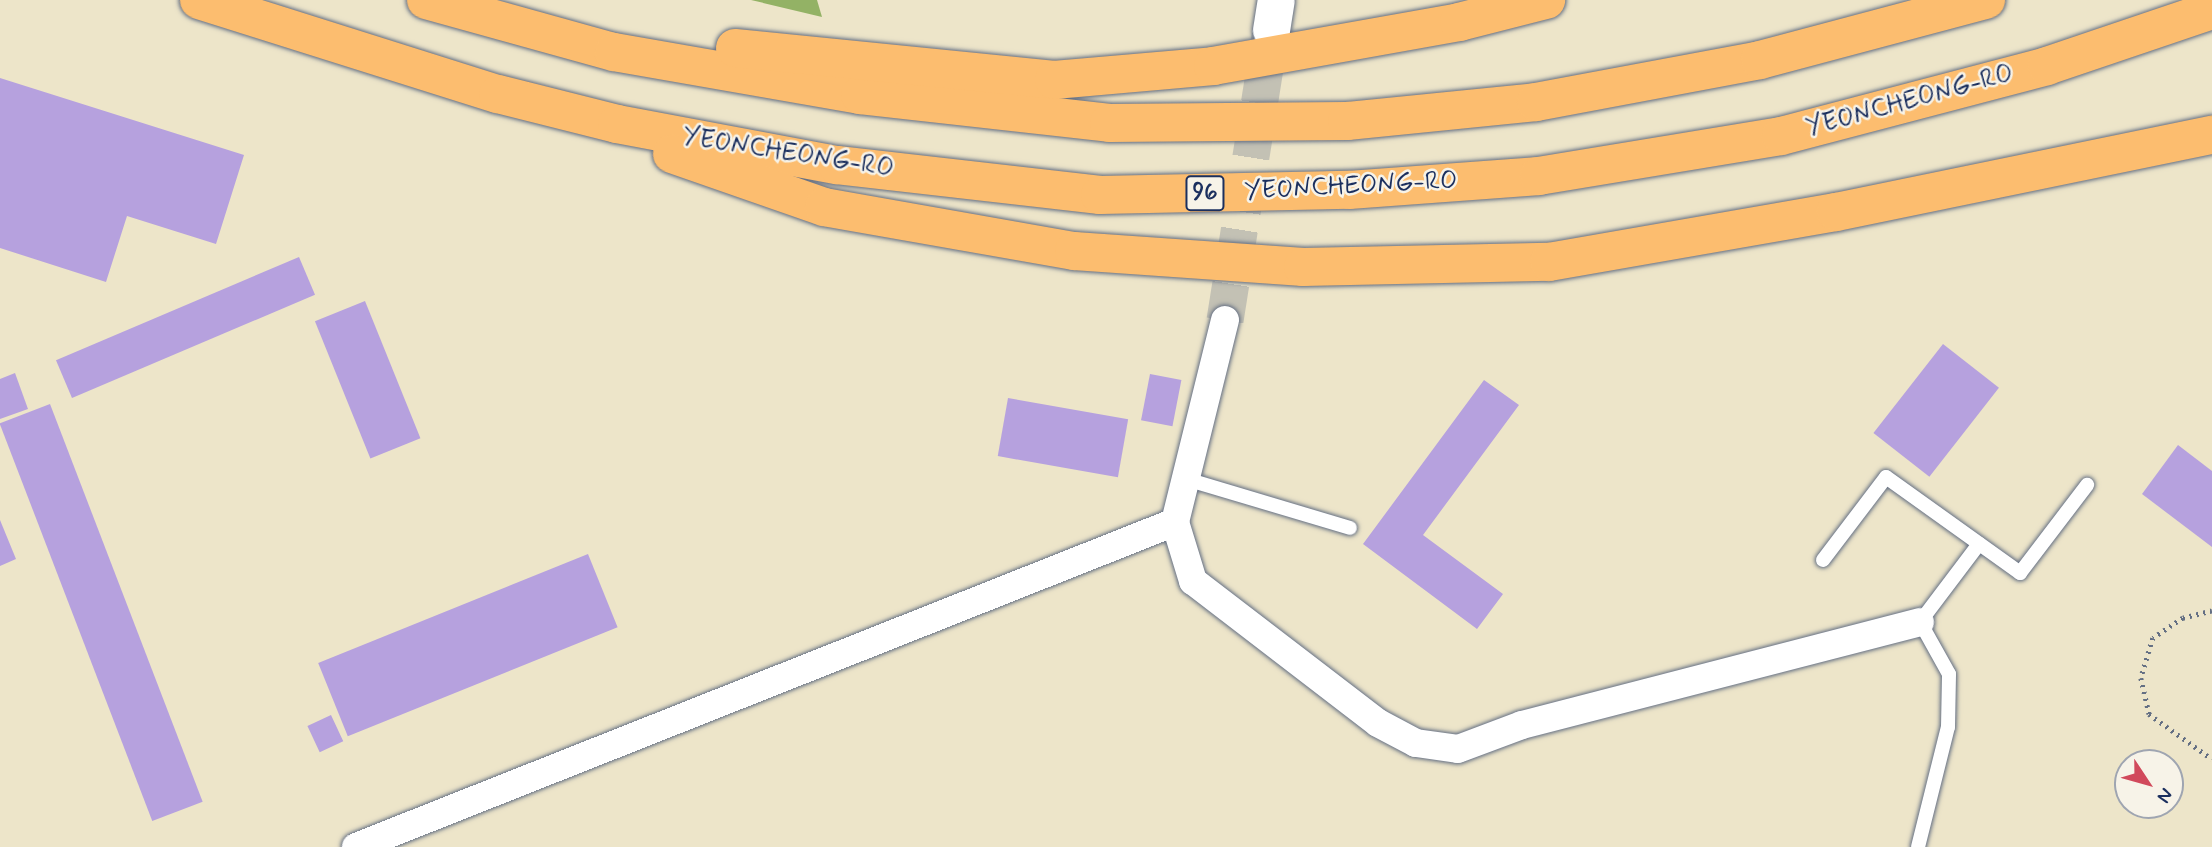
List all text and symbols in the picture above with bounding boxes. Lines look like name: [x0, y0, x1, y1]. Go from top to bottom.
street label: YEONCHEONG-RO: [1803, 59, 2017, 145]
street label: YEONCHEONG-RO: [680, 122, 896, 186]
street label: YEONCHEONG-RO: [1244, 166, 1458, 208]
road number: 96: [1184, 173, 1226, 214]
north arrow: [2114, 749, 2184, 819]
text: N: [2151, 783, 2179, 808]

